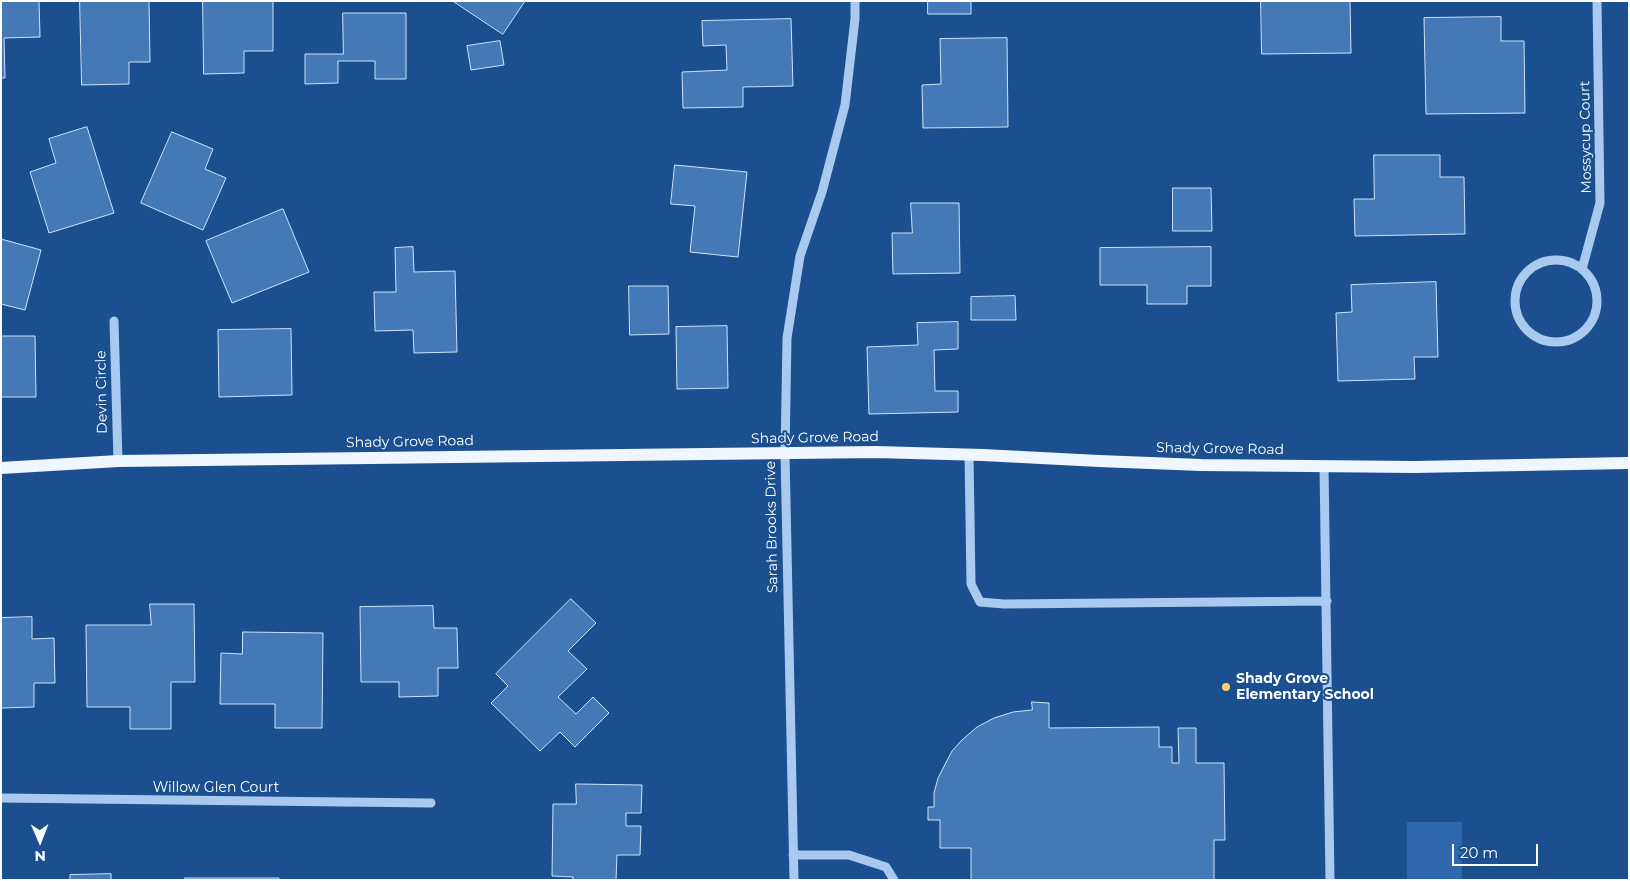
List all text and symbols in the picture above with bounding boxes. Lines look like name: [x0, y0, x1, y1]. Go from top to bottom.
street label: Mossycup Court: [1577, 80, 1595, 194]
street label: Devin Circle: [93, 350, 111, 434]
street label: Shady Grove Road: [751, 428, 879, 448]
street label: Shady Grove Road: [346, 432, 474, 452]
street label: Shady Grove Road: [1156, 439, 1284, 459]
street label: Sarah Brooks Drive: [762, 461, 782, 593]
place label: Shady Grove Elementary School: [1236, 671, 1374, 704]
marker: Shady Grove Elementary School: [1220, 681, 1232, 693]
street label: Willow Glen Court: [153, 780, 279, 796]
north arrow: [15, 816, 65, 866]
scale bar: [1455, 834, 1541, 866]
text: 20 m: [1460, 843, 1498, 862]
text: N: [34, 847, 46, 865]

